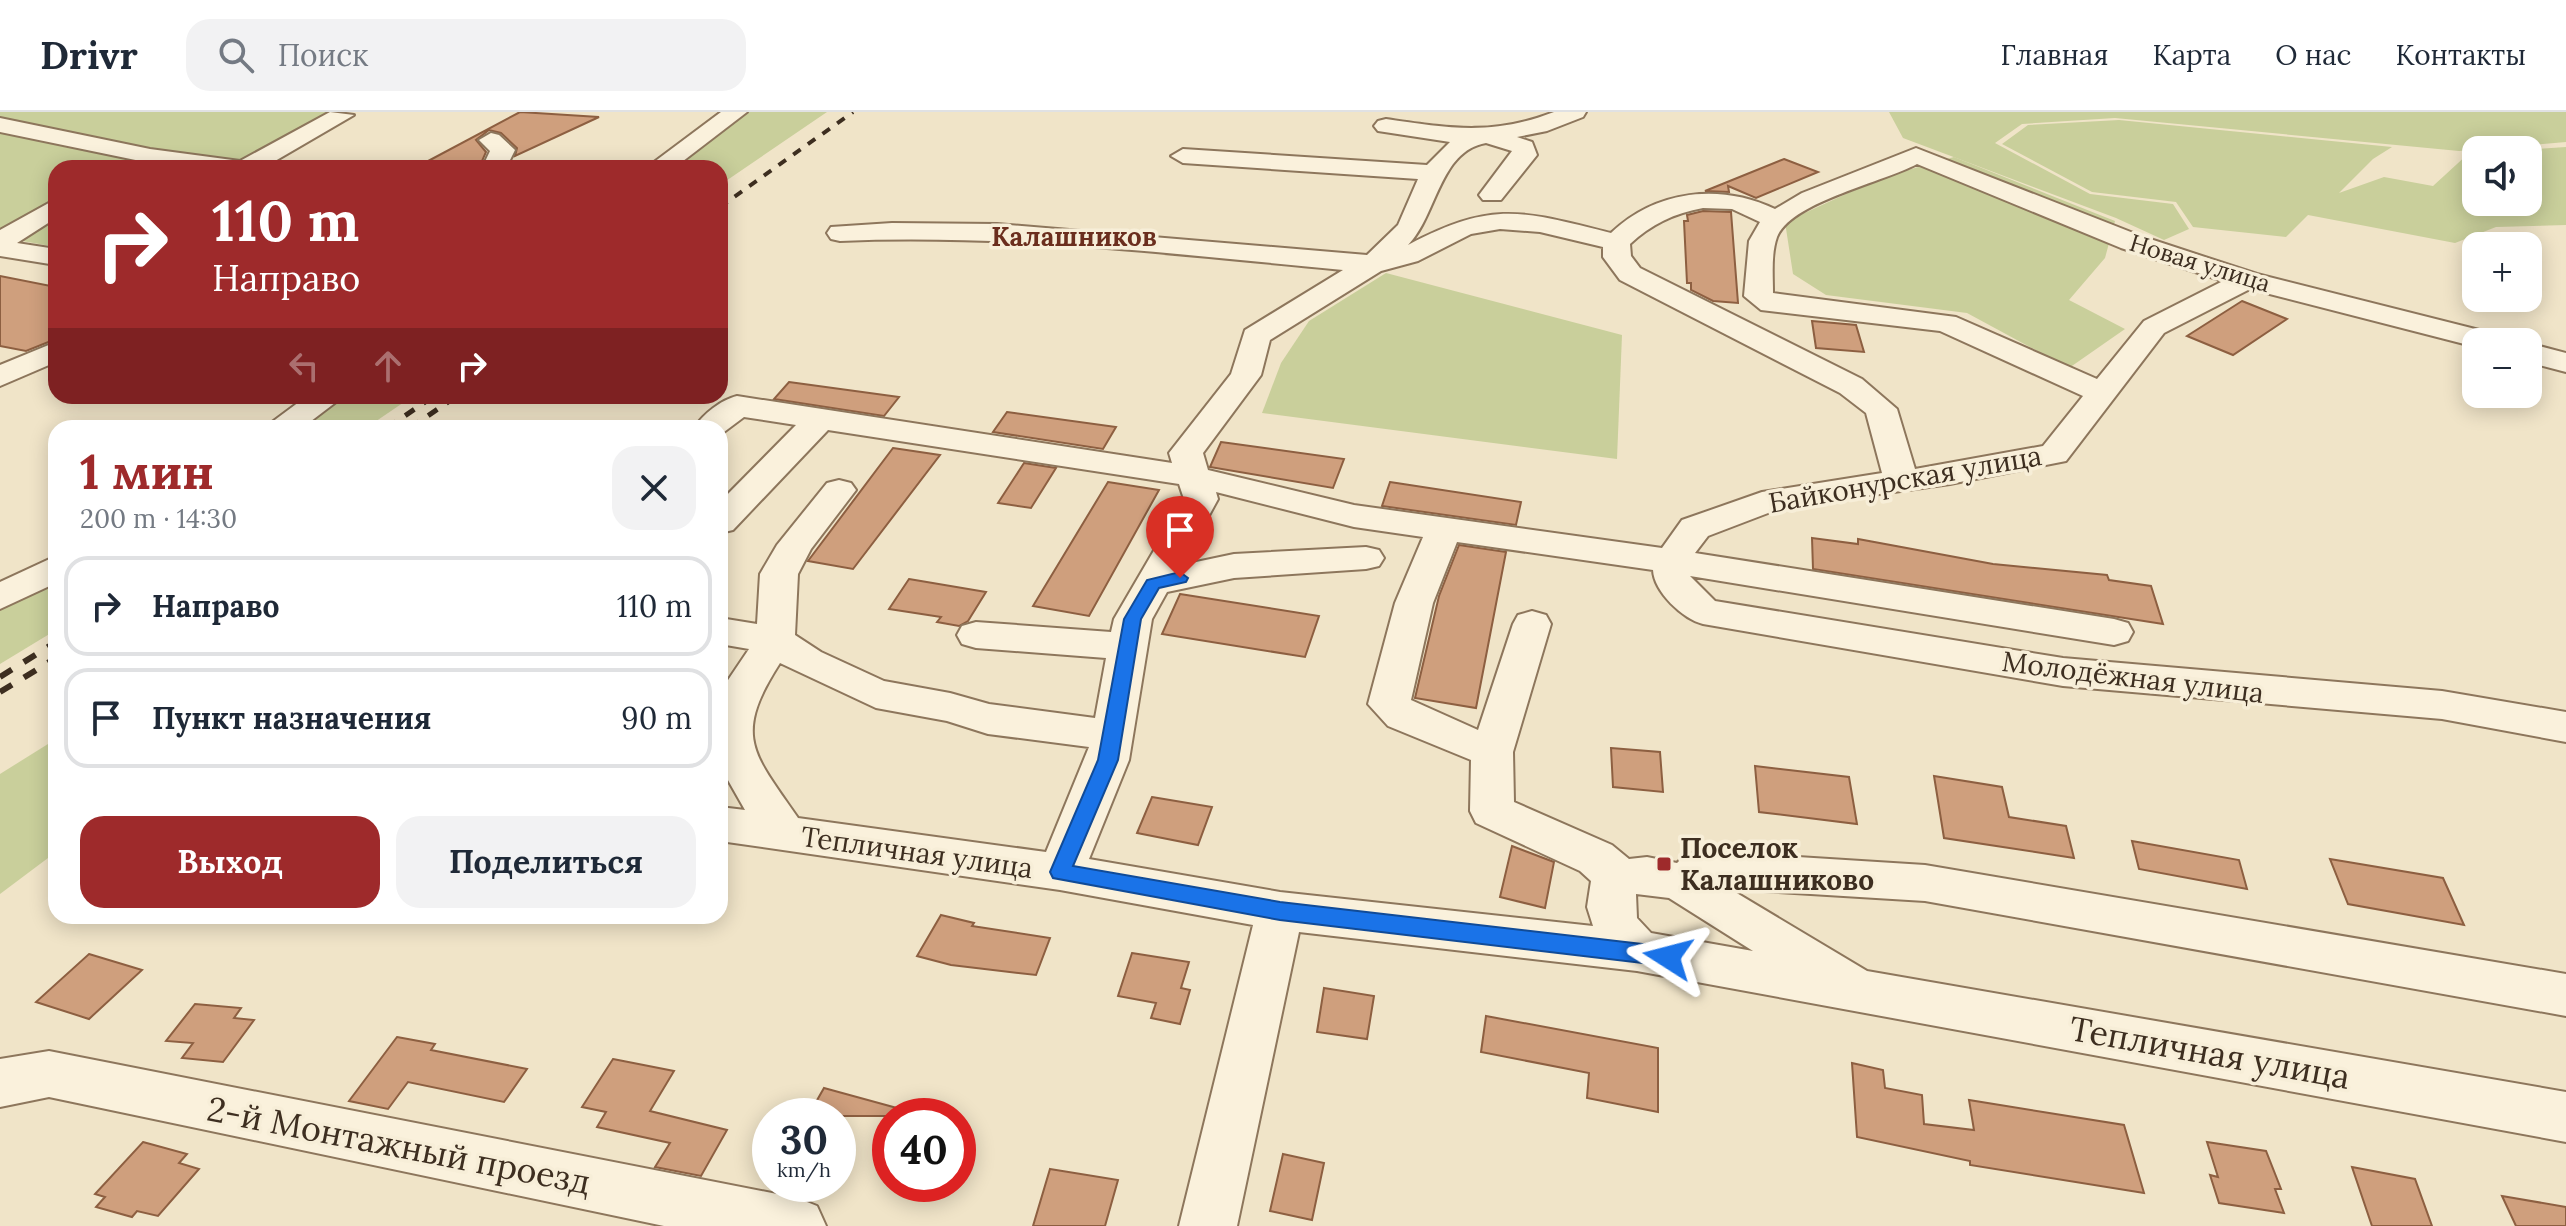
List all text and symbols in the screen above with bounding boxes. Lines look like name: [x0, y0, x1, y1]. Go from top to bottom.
search box: [186, 19, 746, 91]
text: Drivr: [40, 31, 138, 79]
icon: search: [214, 33, 258, 77]
text: Поиск: [278, 36, 368, 74]
text: Главная: [2000, 37, 2109, 73]
text: Карта: [2153, 37, 2231, 73]
text: О нас: [2275, 37, 2352, 73]
text: Контакты: [2396, 37, 2526, 73]
map controls: [2462, 136, 2542, 408]
button: sound: [2462, 136, 2542, 216]
text: 110 m: [212, 185, 359, 256]
icon: right: [80, 192, 184, 296]
district label: Калашников: [991, 220, 1157, 253]
street label: Новая улица: [2126, 227, 2274, 299]
button: +: [2462, 232, 2542, 312]
text: Направо: [212, 255, 360, 301]
button: −: [2462, 328, 2542, 408]
icon: left: [282, 344, 326, 388]
icon: ahead: [366, 344, 410, 388]
icon: right: [450, 344, 494, 388]
street label: Байконурская улица: [1766, 437, 2044, 521]
text: 1 мин: [80, 441, 214, 502]
button: close: [612, 446, 696, 530]
pin: [1146, 496, 1214, 578]
text: 200 m · 14:30: [80, 502, 237, 535]
icon: arrive: [1158, 508, 1202, 552]
icon: right: [84, 584, 128, 628]
text: Направо: [152, 587, 280, 625]
text: 110 m: [617, 587, 692, 625]
street label: Молодёжная улица: [2000, 643, 2266, 711]
icon: arrive: [84, 696, 128, 740]
text: Пункт назначения: [152, 699, 431, 737]
text: 90 m: [621, 699, 692, 737]
button: Выход: [80, 816, 380, 908]
button: Поделиться: [396, 816, 696, 908]
street label: Тепличная улица: [799, 818, 1035, 886]
place label: Поселок Калашниково: [1680, 830, 1874, 898]
marker: Поселок Калашниково: [1655, 855, 1673, 873]
position arrow: [1626, 915, 1710, 999]
street label: Тепличная улица: [2066, 1006, 2353, 1099]
street label: 2-й Монтажный проезд: [204, 1087, 594, 1203]
speed limit sign: 40: [872, 1098, 976, 1202]
text: 30: [780, 1114, 828, 1165]
text: km/h: [777, 1157, 831, 1182]

